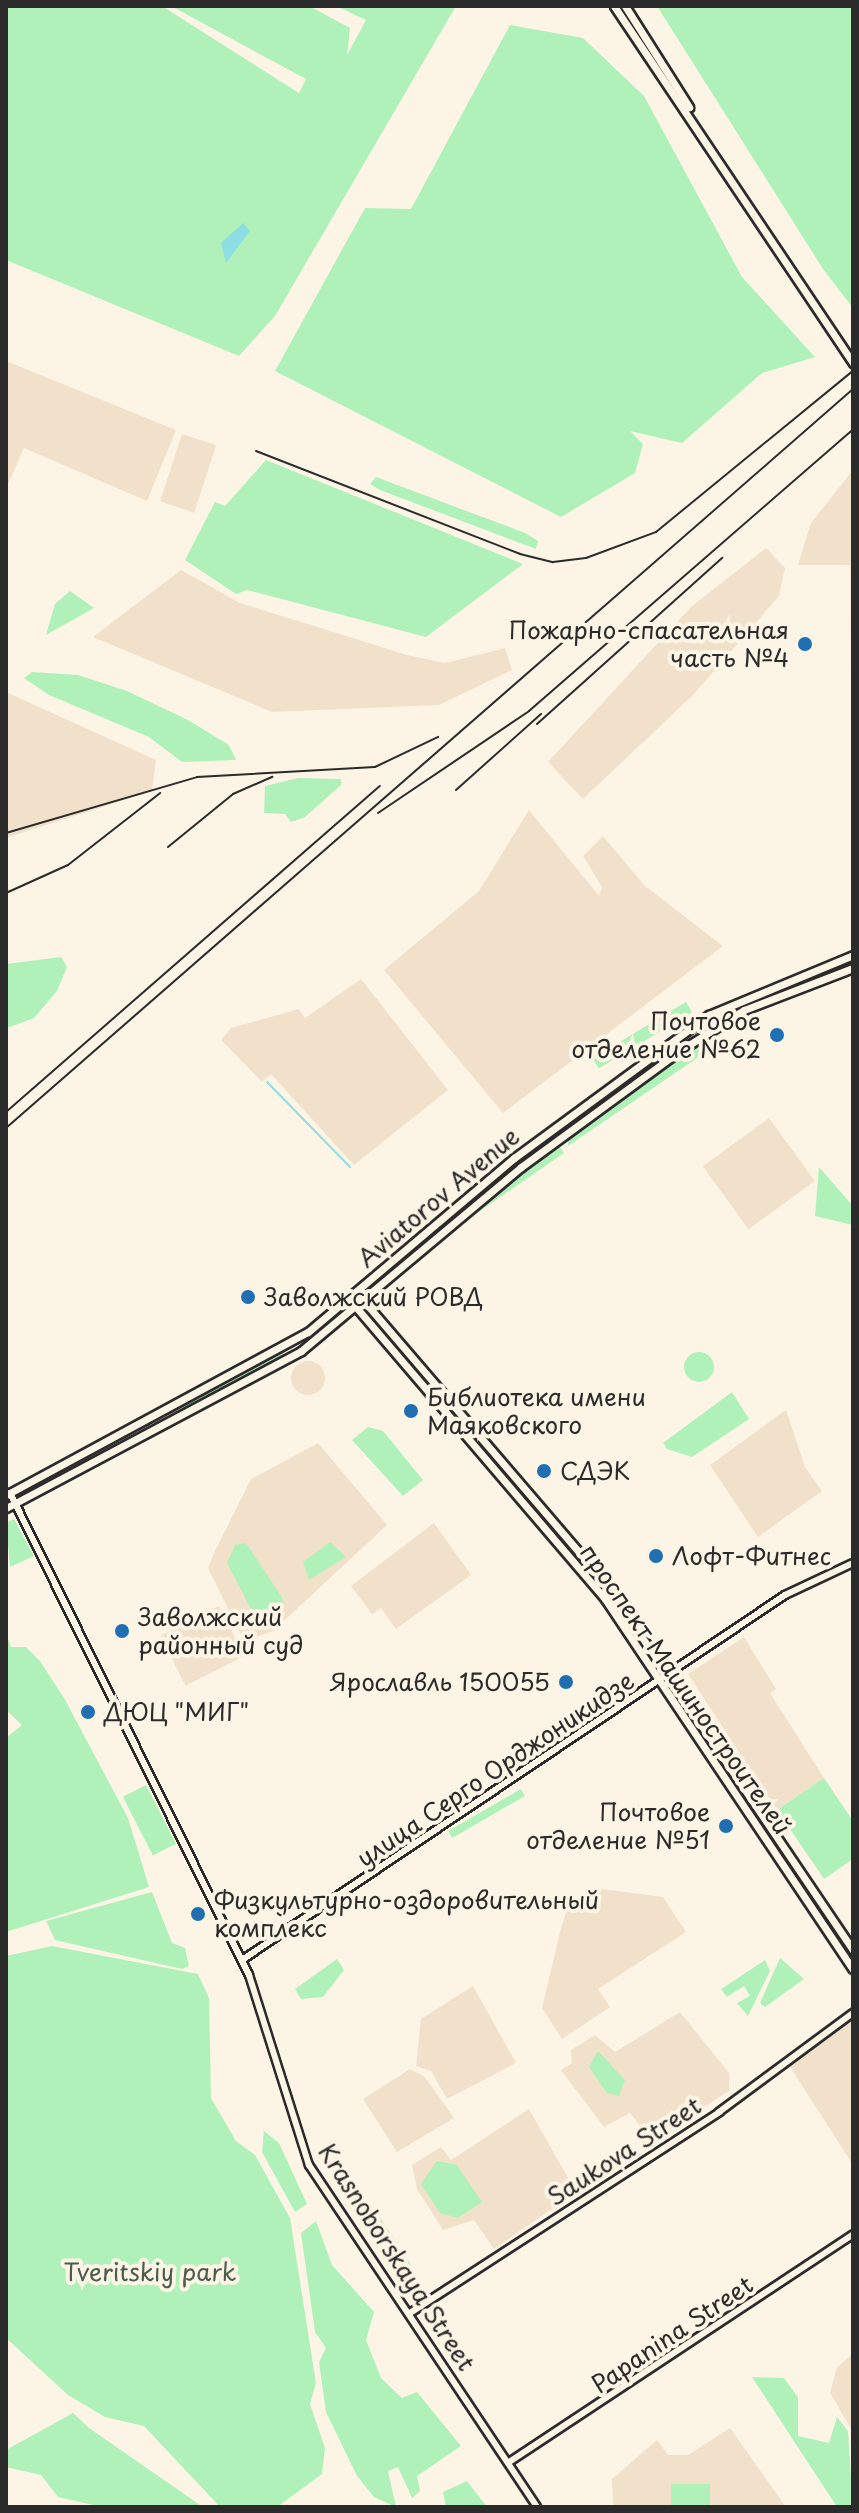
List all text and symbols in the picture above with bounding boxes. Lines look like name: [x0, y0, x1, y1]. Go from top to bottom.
place label: Пожарно-спасательная часть №4: [509, 616, 789, 672]
marker: Пожарно-спасательная часть №4: [796, 635, 814, 653]
place label: Почтовое отделение №62: [571, 1007, 761, 1063]
marker: Почтовое отделение №62: [768, 1026, 786, 1044]
street label: Aviatorov Avenue: [352, 1121, 524, 1273]
place label: Заволжский РОВД: [264, 1283, 485, 1311]
marker: Заволжский РОВД: [239, 1288, 257, 1306]
place label: Библиотека имени Маяковского: [427, 1383, 647, 1439]
marker: Библиотека имени Маяковского: [402, 1402, 420, 1420]
place label: СДЭК: [560, 1457, 630, 1485]
marker: СДЭК: [535, 1462, 553, 1480]
street label: проспект Машиностроителей: [574, 1538, 798, 1840]
place label: Лофт-Фитнес: [672, 1542, 831, 1570]
marker: Лофт-Фитнес: [647, 1547, 665, 1565]
place label: Заволжский районный суд: [138, 1603, 303, 1659]
marker: Заволжский районный суд: [113, 1622, 131, 1640]
street label: улица Серго Орджоникидзе: [350, 1665, 640, 1873]
place label: Ярославль 150055: [329, 1668, 550, 1696]
marker: Ярославль 150055: [557, 1673, 575, 1691]
place label: ДЮЦ "МИГ": [104, 1698, 251, 1726]
marker: ДЮЦ "МИГ": [79, 1703, 97, 1721]
place label: Почтовое отделение №51: [526, 1798, 710, 1854]
marker: Почтовое отделение №51: [717, 1817, 735, 1835]
place label: Физкультурно-оздоровительный комплекс: [214, 1886, 599, 1942]
marker: Физкультурно-оздоровительный комплекс: [189, 1905, 207, 1923]
street label: Saukova Street: [541, 2090, 707, 2212]
street label: Krasnoborskaya Street: [313, 2138, 481, 2376]
park label: Tveritskiy park: [64, 2258, 236, 2286]
street label: Papanina Street: [586, 2270, 758, 2398]

